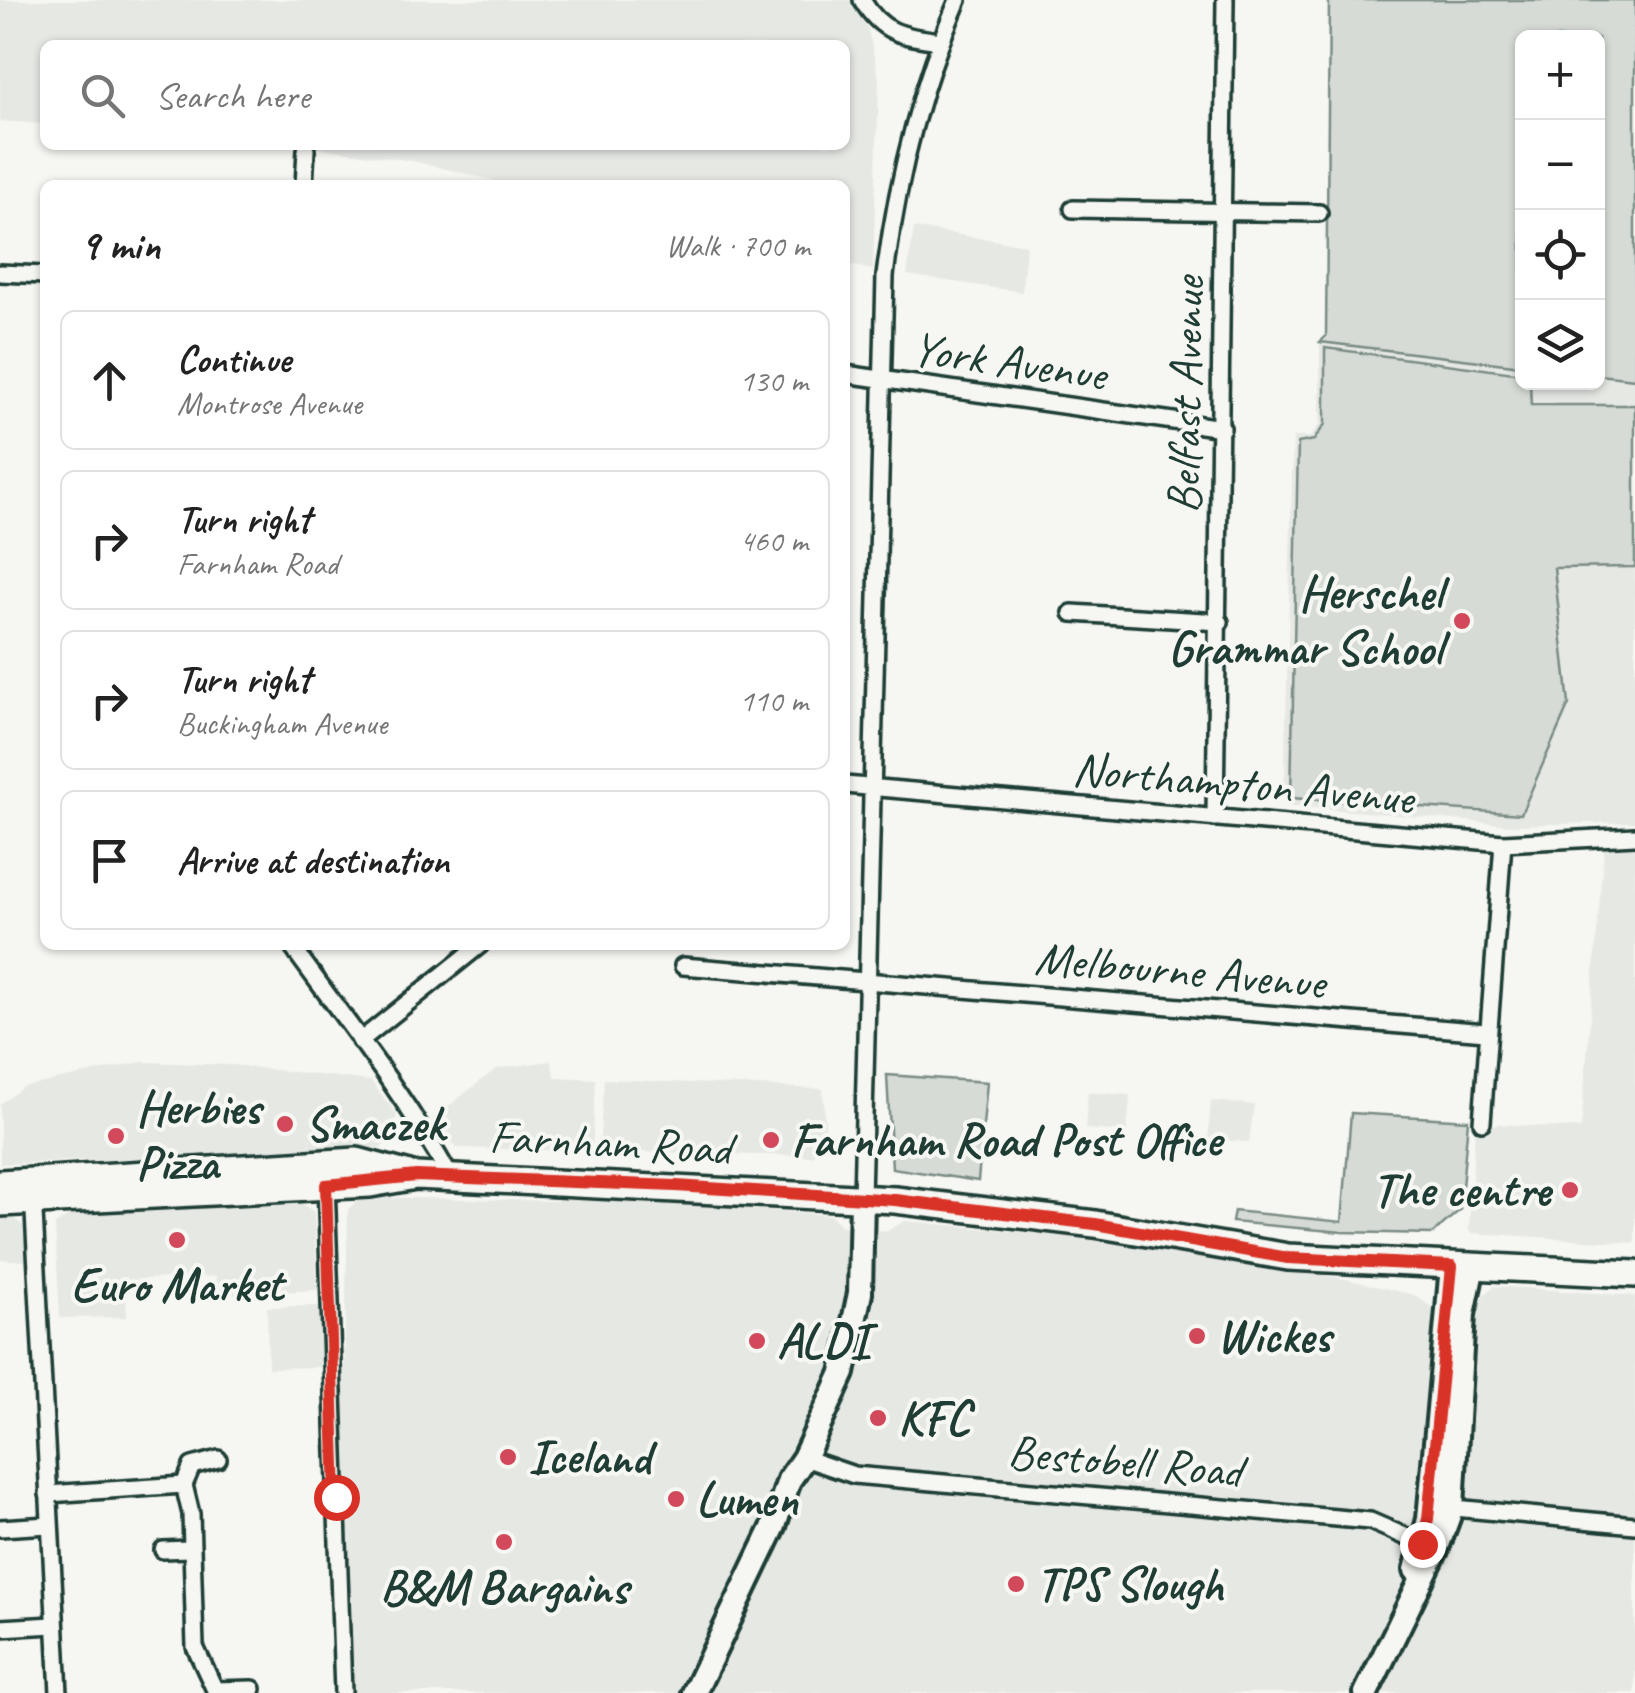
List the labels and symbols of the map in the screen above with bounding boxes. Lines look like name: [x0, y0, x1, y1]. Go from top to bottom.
street label: Belfast Avenue: [1153, 273, 1217, 514]
street label: York Avenue: [908, 318, 1113, 405]
place label: Herschel Grammar School: [1168, 563, 1451, 678]
marker: Herschel Grammar School: [1451, 610, 1473, 632]
street label: Northampton Avenue: [1070, 738, 1419, 828]
street label: Melbourne Avenue: [1032, 927, 1331, 1013]
place label: Herbies Pizza: [136, 1078, 265, 1193]
place label: Smaczek: [305, 1094, 448, 1154]
street label: Farnham Road: [488, 1106, 739, 1179]
place label: Farnham Road Post Office: [791, 1110, 1225, 1170]
marker: Smaczek: [274, 1113, 296, 1135]
marker: Herbies Pizza: [105, 1125, 127, 1147]
marker: Farnham Road Post Office: [760, 1129, 782, 1151]
place label: The centre: [1372, 1160, 1554, 1220]
marker: The centre: [1559, 1179, 1581, 1201]
marker: Euro Market: [166, 1229, 188, 1251]
place label: Euro Market: [71, 1255, 288, 1315]
place label: Wickes: [1217, 1306, 1335, 1366]
place label: ALDI: [777, 1311, 879, 1371]
marker: Wickes: [1186, 1325, 1208, 1347]
marker: ALDI: [746, 1330, 768, 1352]
place label: KFC: [898, 1388, 976, 1448]
marker: KFC: [867, 1407, 889, 1429]
street label: Bestobell Road: [1006, 1421, 1250, 1502]
place label: Iceland: [528, 1427, 658, 1487]
marker: Iceland: [497, 1446, 519, 1468]
place label: Lumen: [696, 1469, 799, 1529]
route start: [314, 1475, 360, 1521]
marker: Lumen: [665, 1488, 687, 1510]
route end: [1400, 1522, 1446, 1568]
marker: B&M Bargains: [493, 1531, 515, 1553]
place label: TPS Slough: [1036, 1554, 1225, 1614]
place label: B&M Bargains: [380, 1557, 632, 1617]
marker: TPS Slough: [1005, 1573, 1027, 1595]

